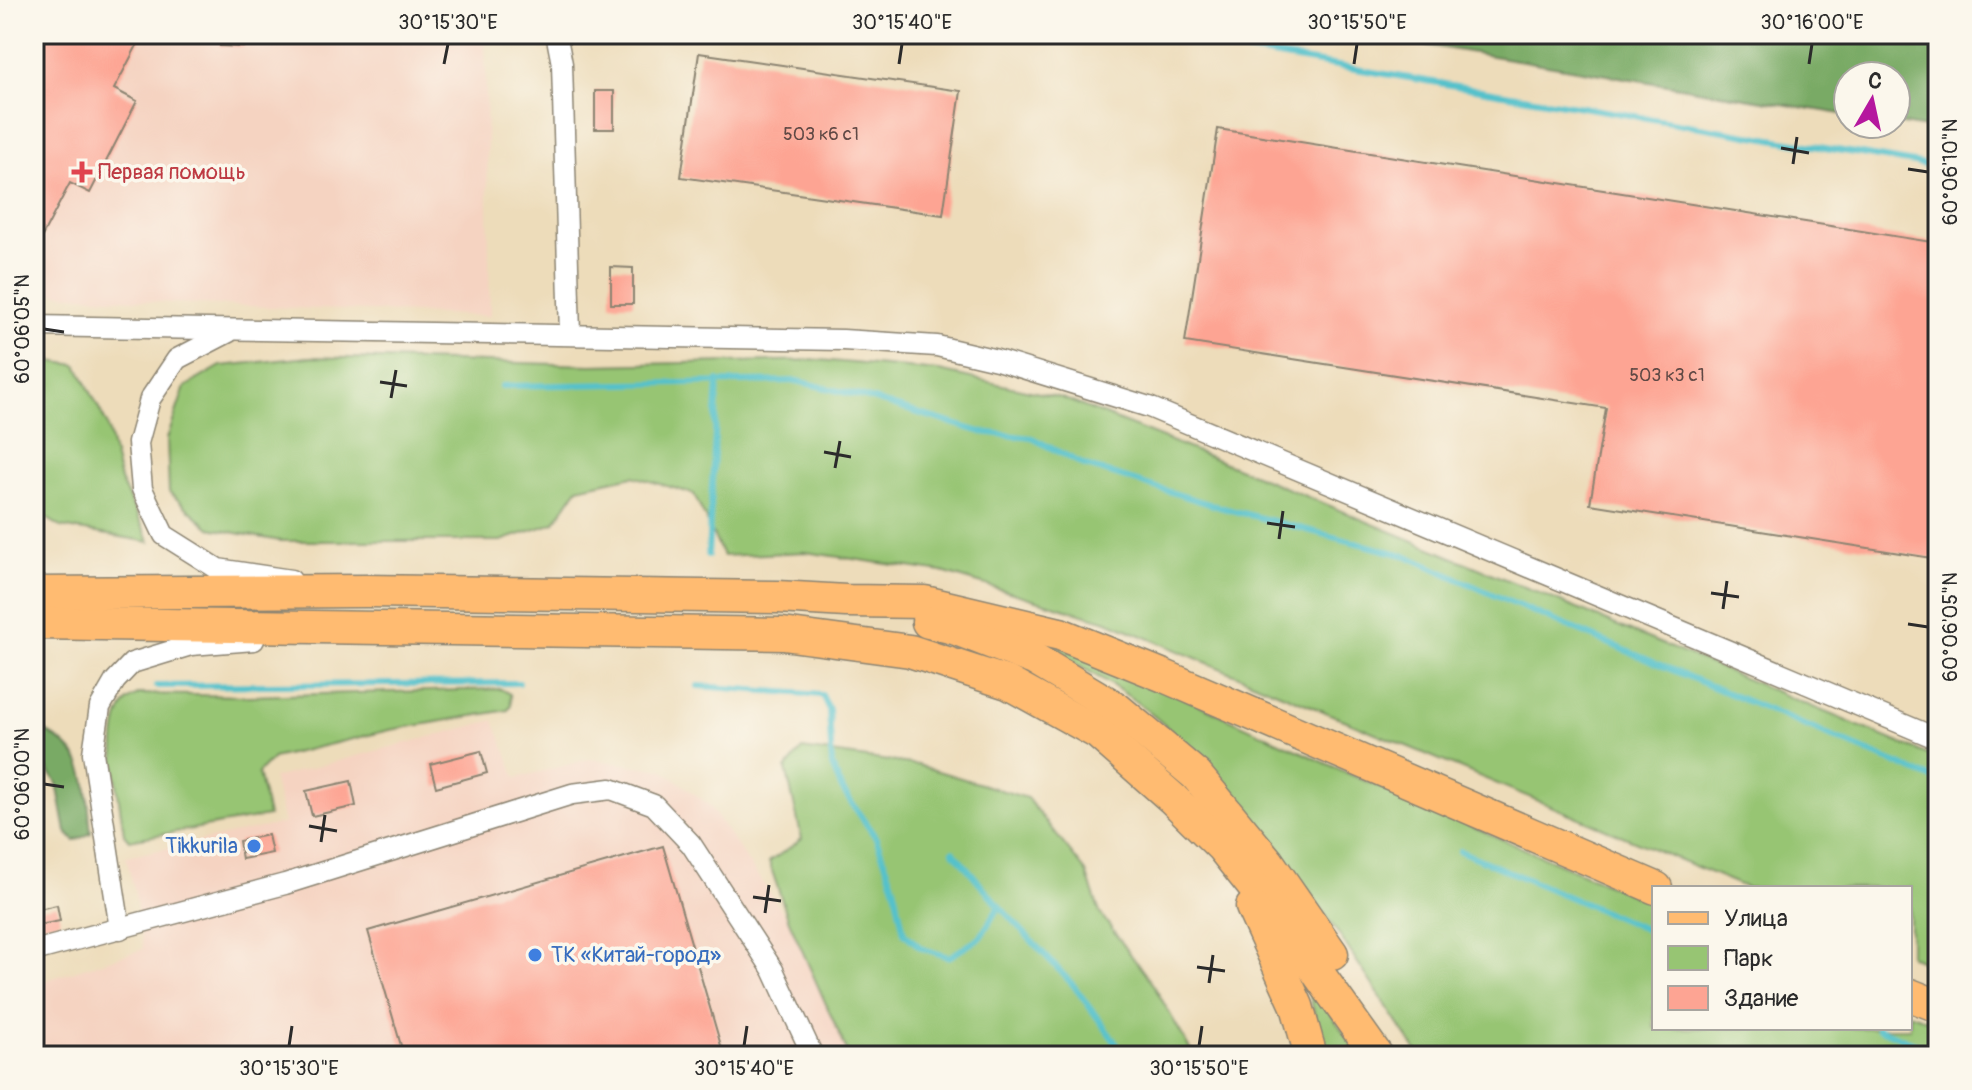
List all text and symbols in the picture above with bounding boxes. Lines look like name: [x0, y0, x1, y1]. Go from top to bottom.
text: 30°15'30"E: [398, 10, 498, 35]
text: 30°15'40"E: [852, 10, 952, 35]
text: 30°15'50"E: [1307, 10, 1407, 35]
text: 30°16'00"E: [1761, 10, 1863, 35]
north arrow: [1832, 60, 1912, 140]
text: С: [1866, 66, 1884, 96]
text: 60°06'10"N: [1938, 119, 1963, 225]
house number: 503 к6 с1: [783, 123, 859, 146]
place label: Первая помощь: [98, 158, 246, 186]
marker: Первая помощь: [73, 163, 91, 181]
text: 60°06'05"N: [10, 274, 35, 384]
house number: 503 к3 с1: [1629, 364, 1705, 387]
text: 60°06'05"N: [1938, 572, 1963, 682]
text: 60°06'00"N: [10, 728, 35, 840]
place label: Tikkurila: [165, 832, 238, 860]
marker: Tikkurila: [245, 837, 263, 855]
legend: [1652, 886, 1912, 1030]
text: Улица: [1724, 904, 1788, 933]
place label: ТК «Китай-город»: [551, 941, 721, 969]
text: Парк: [1724, 944, 1773, 973]
marker: ТК «Китай-город»: [526, 946, 544, 964]
text: Здание: [1724, 984, 1799, 1013]
text: 30°15'30"E: [239, 1056, 339, 1081]
text: 30°15'40"E: [694, 1056, 794, 1081]
text: 30°15'50"E: [1149, 1056, 1249, 1081]

